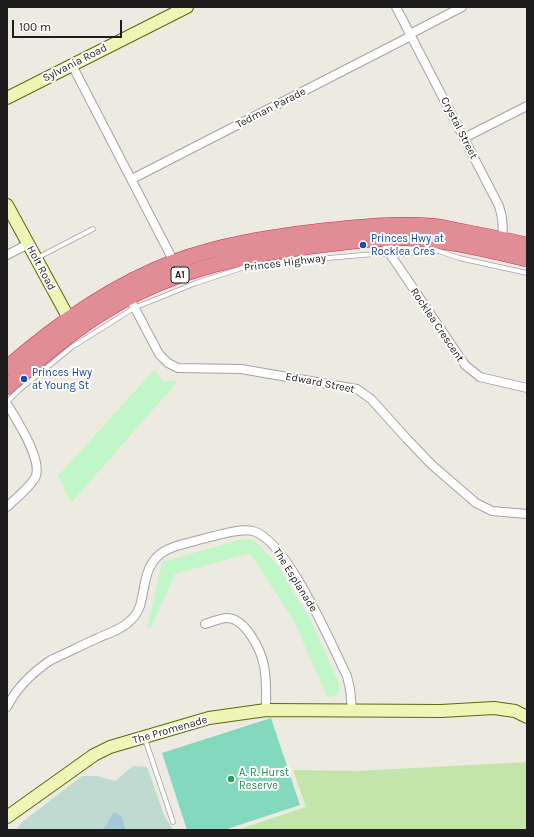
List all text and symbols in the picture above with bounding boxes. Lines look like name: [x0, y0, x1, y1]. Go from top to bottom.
scale bar: [14, 12, 124, 38]
text: 100 m: [19, 20, 51, 34]
street label: Sylvania Road: [41, 41, 109, 85]
street label: Tedman Parade: [234, 85, 308, 131]
street label: Crystal Street: [438, 95, 480, 161]
place label: Princes Hwy at Rocklea Cres: [371, 232, 444, 258]
marker: Princes Hwy at Rocklea Cres: [358, 240, 368, 250]
street label: Holt Road: [24, 243, 58, 293]
street label: Princes Highway: [243, 251, 327, 275]
road number: A1: [171, 267, 189, 283]
street label: Rocklea Crescent: [407, 286, 467, 364]
place label: Princes Hwy at Young St: [32, 366, 92, 392]
street label: Edward Street: [284, 370, 356, 396]
marker: Princes Hwy at Young St: [19, 374, 29, 384]
street label: The Esplanade: [270, 546, 320, 614]
street label: The Promenade: [131, 713, 209, 747]
place label: A. R. Hurst Reserve: [239, 766, 289, 792]
marker: A. R. Hurst Reserve: [226, 774, 236, 784]

